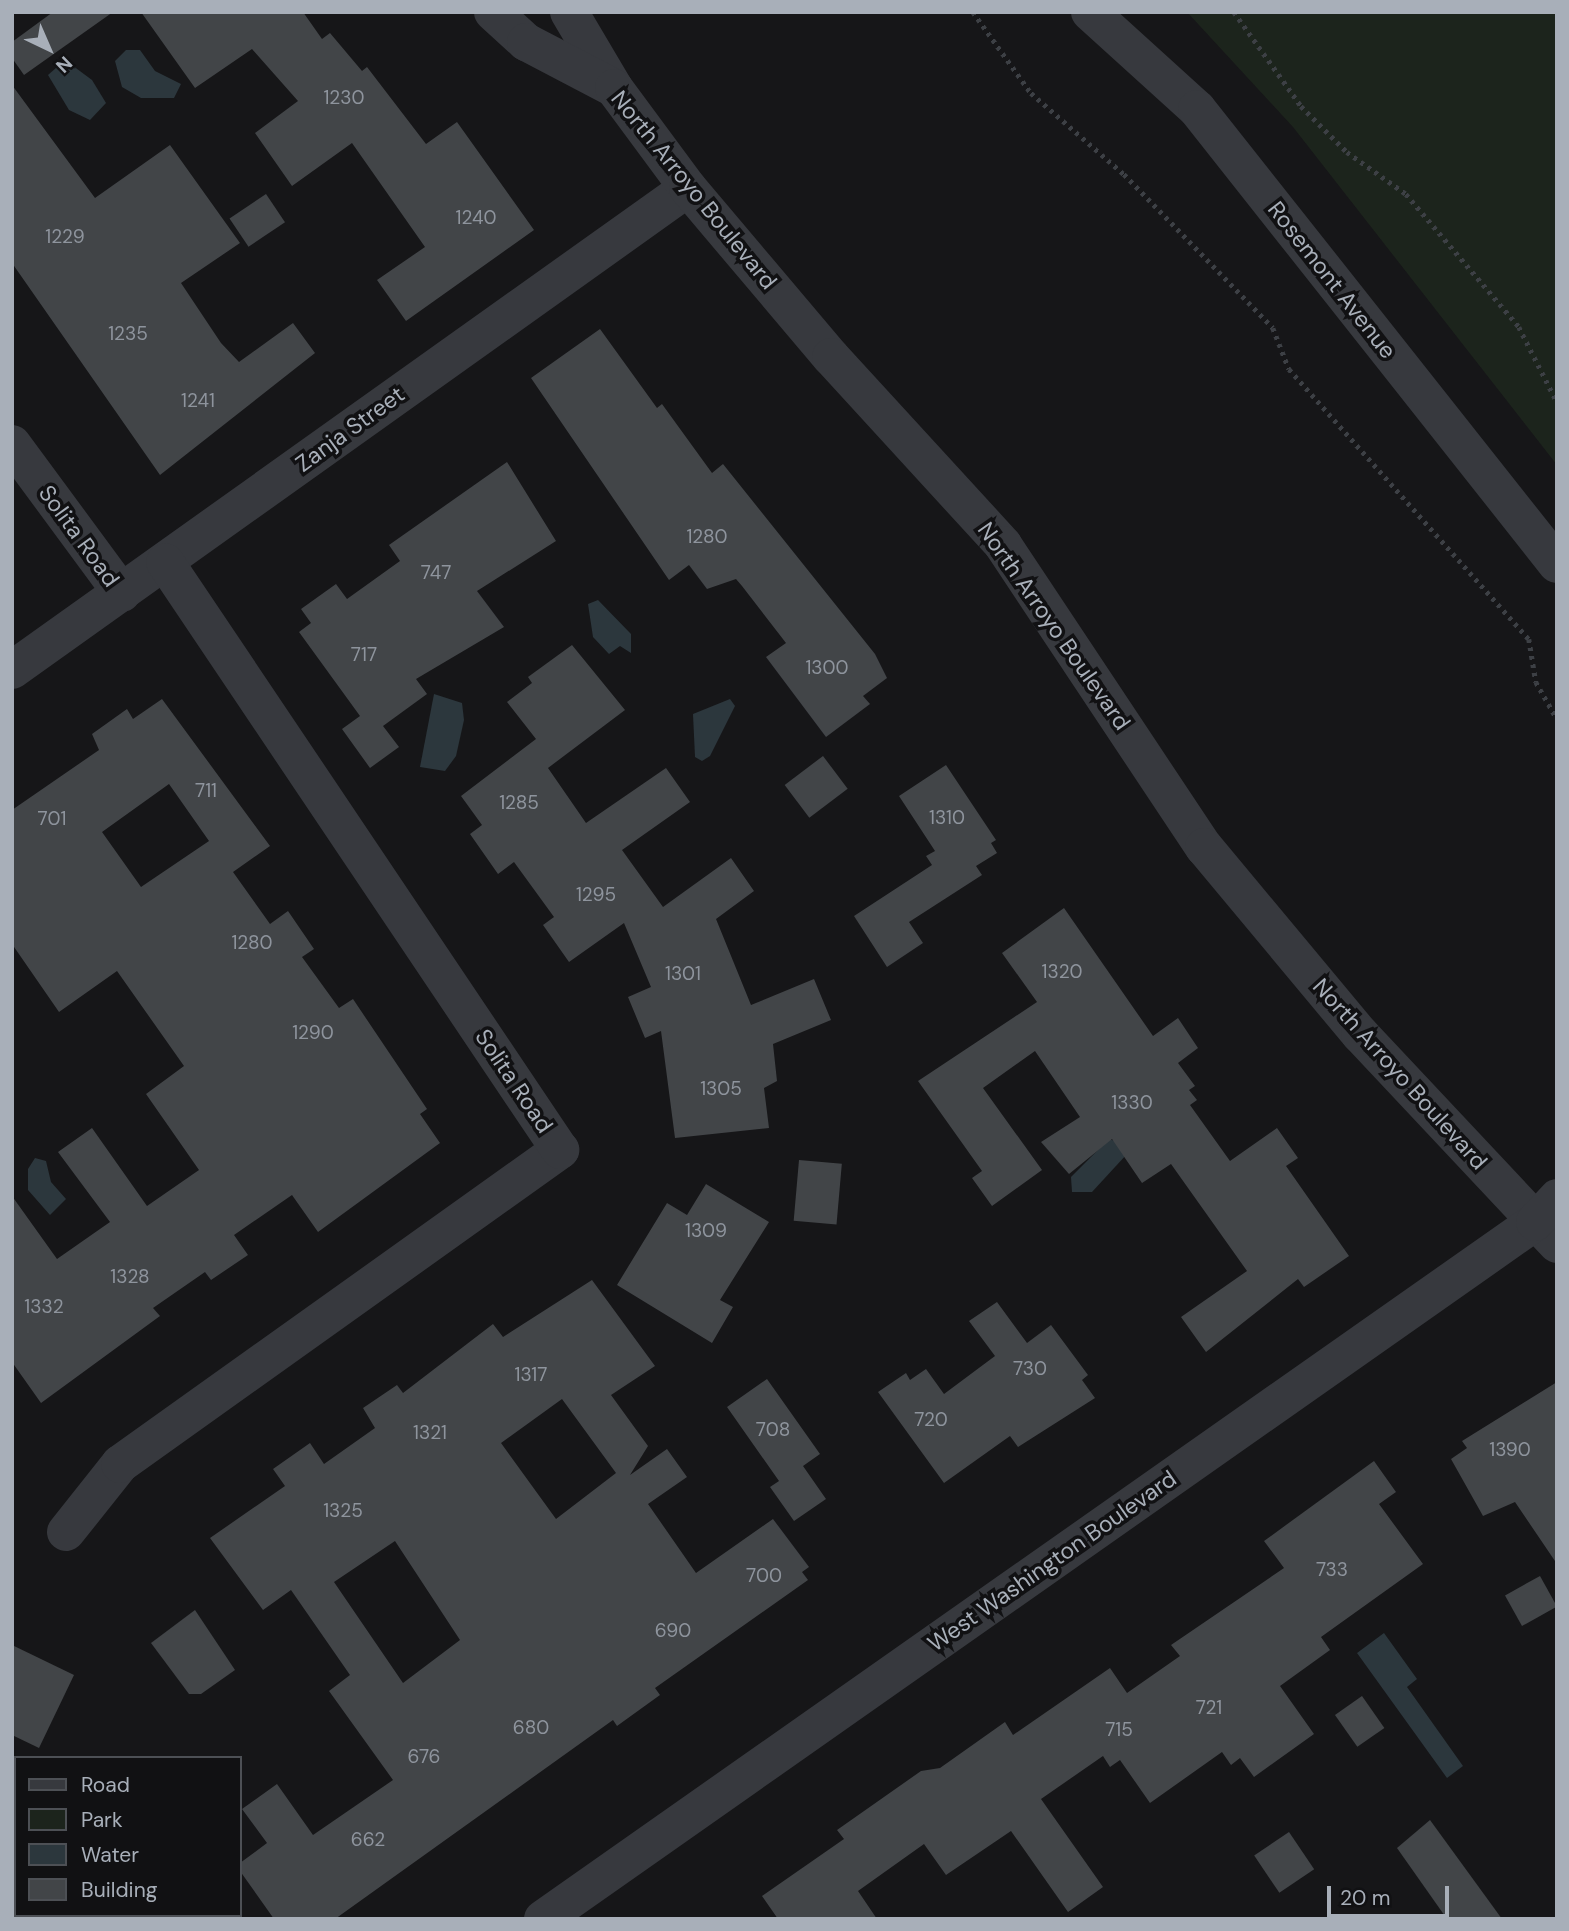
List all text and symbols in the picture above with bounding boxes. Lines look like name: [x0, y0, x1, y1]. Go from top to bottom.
north arrow: [14, 14, 84, 84]
text: N: [50, 51, 78, 78]
street label: North Arroyo Boulevard: [605, 85, 783, 295]
house number: 1230: [323, 87, 365, 109]
street label: Rosemont Avenue: [1262, 196, 1402, 364]
house number: 1240: [455, 207, 497, 229]
house number: 1229: [45, 226, 85, 248]
house number: 1235: [108, 323, 148, 345]
street label: Zanja Street: [290, 380, 410, 478]
house number: 1241: [181, 390, 215, 412]
street label: Solita Road: [33, 480, 125, 592]
street label: North Arroyo Boulevard: [972, 517, 1136, 735]
house number: 1280: [686, 526, 728, 548]
house number: 747: [421, 562, 451, 584]
house number: 717: [351, 644, 377, 666]
house number: 1300: [805, 657, 849, 679]
house number: 711: [195, 780, 217, 802]
house number: 1285: [499, 792, 539, 814]
house number: 1310: [929, 807, 965, 829]
house number: 701: [38, 808, 66, 830]
house number: 1295: [576, 884, 616, 906]
house number: 1280: [231, 932, 273, 954]
house number: 1320: [1042, 961, 1082, 983]
house number: 1301: [665, 963, 701, 985]
street label: North Arroyo Boulevard: [1307, 973, 1493, 1175]
house number: 1290: [292, 1022, 334, 1044]
street label: Solita Road: [469, 1024, 559, 1138]
house number: 1305: [700, 1078, 742, 1100]
house number: 1330: [1111, 1092, 1153, 1114]
house number: 1309: [685, 1220, 727, 1242]
house number: 1328: [110, 1266, 150, 1288]
house number: 1332: [24, 1296, 64, 1318]
house number: 730: [1013, 1358, 1047, 1380]
house number: 1317: [515, 1364, 547, 1386]
house number: 720: [914, 1409, 948, 1431]
house number: 708: [756, 1419, 790, 1441]
house number: 1321: [413, 1422, 447, 1444]
house number: 1390: [1489, 1439, 1531, 1461]
street label: West Washington Boulevard: [922, 1465, 1182, 1657]
house number: 1325: [323, 1500, 363, 1522]
house number: 733: [1316, 1559, 1348, 1581]
house number: 700: [746, 1565, 782, 1587]
house number: 690: [655, 1620, 691, 1642]
house number: 721: [1196, 1697, 1222, 1719]
house number: 680: [513, 1717, 549, 1739]
house number: 715: [1105, 1719, 1133, 1741]
house number: 676: [407, 1746, 441, 1768]
legend: [14, 1756, 242, 1917]
text: Road: [81, 1771, 130, 1799]
text: Park: [81, 1806, 122, 1834]
house number: 662: [351, 1829, 385, 1851]
text: Water: [81, 1841, 139, 1869]
scale bar: [1331, 1871, 1454, 1915]
text: Building: [81, 1876, 157, 1904]
text: 20 m: [1340, 1884, 1391, 1912]

